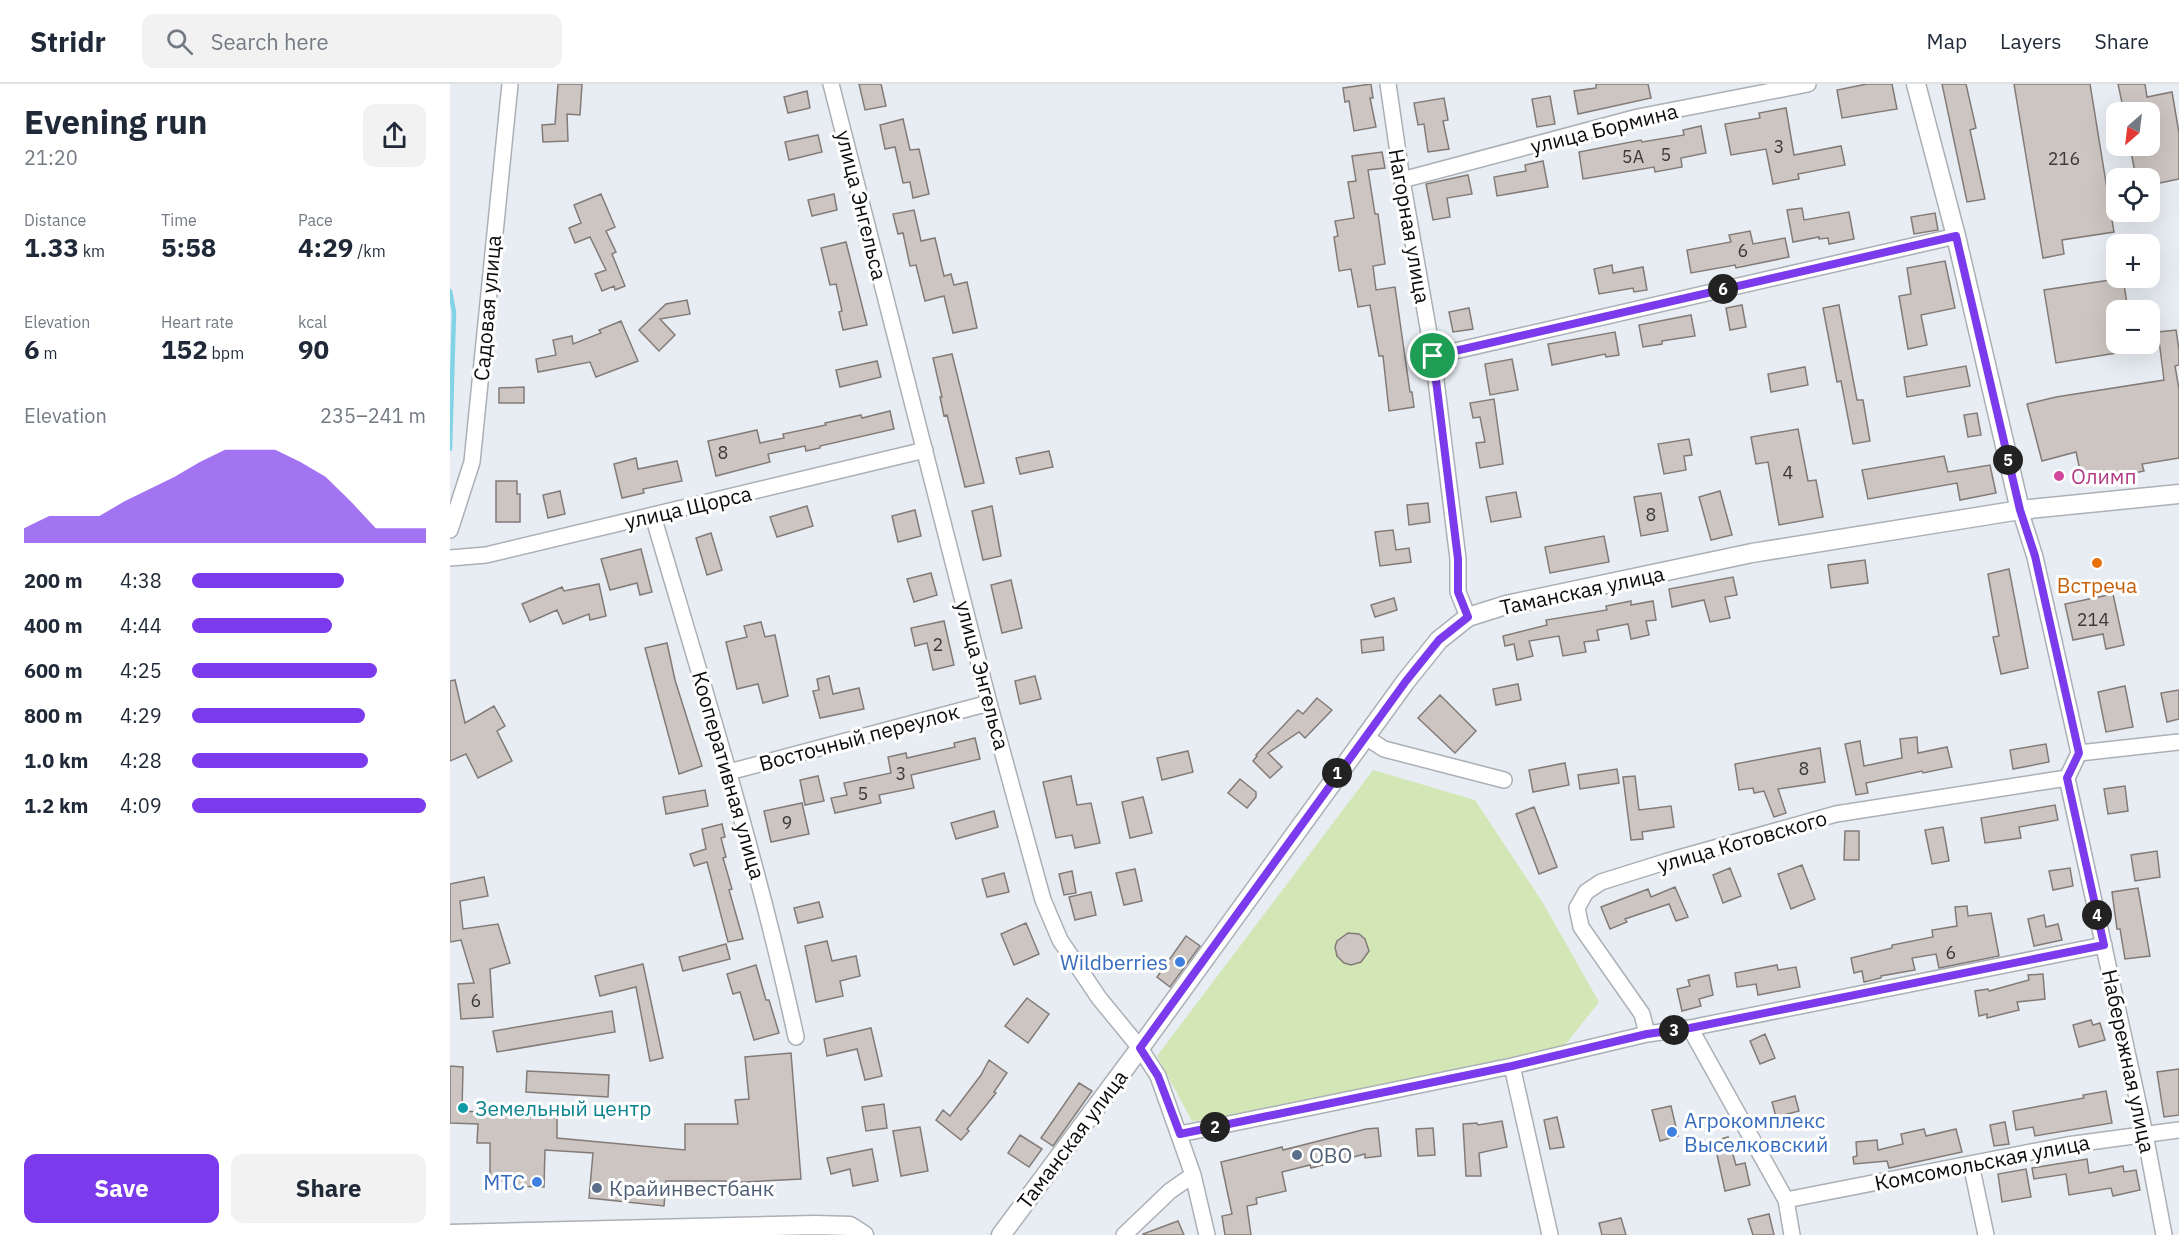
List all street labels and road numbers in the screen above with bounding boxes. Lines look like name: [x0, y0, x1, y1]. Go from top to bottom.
street label: улица Бормина: [1527, 96, 1681, 160]
street label: улица Энгельса: [830, 127, 894, 283]
street label: Нагорная улица: [1383, 146, 1437, 306]
street label: Садовая улица: [467, 234, 507, 382]
street label: улица Щорса: [622, 479, 754, 535]
street label: Таманская улица: [1497, 559, 1667, 621]
street label: улица Энгельса: [950, 597, 1016, 753]
street label: Кооперативная улица: [686, 668, 772, 882]
street label: Восточный переулок: [756, 697, 962, 777]
street label: улица Котовского: [1654, 803, 1830, 879]
street label: Набережная улица: [2096, 967, 2162, 1155]
street label: Таманская улица: [1010, 1064, 1134, 1214]
street label: Комсомольская улица: [1872, 1127, 2092, 1197]

